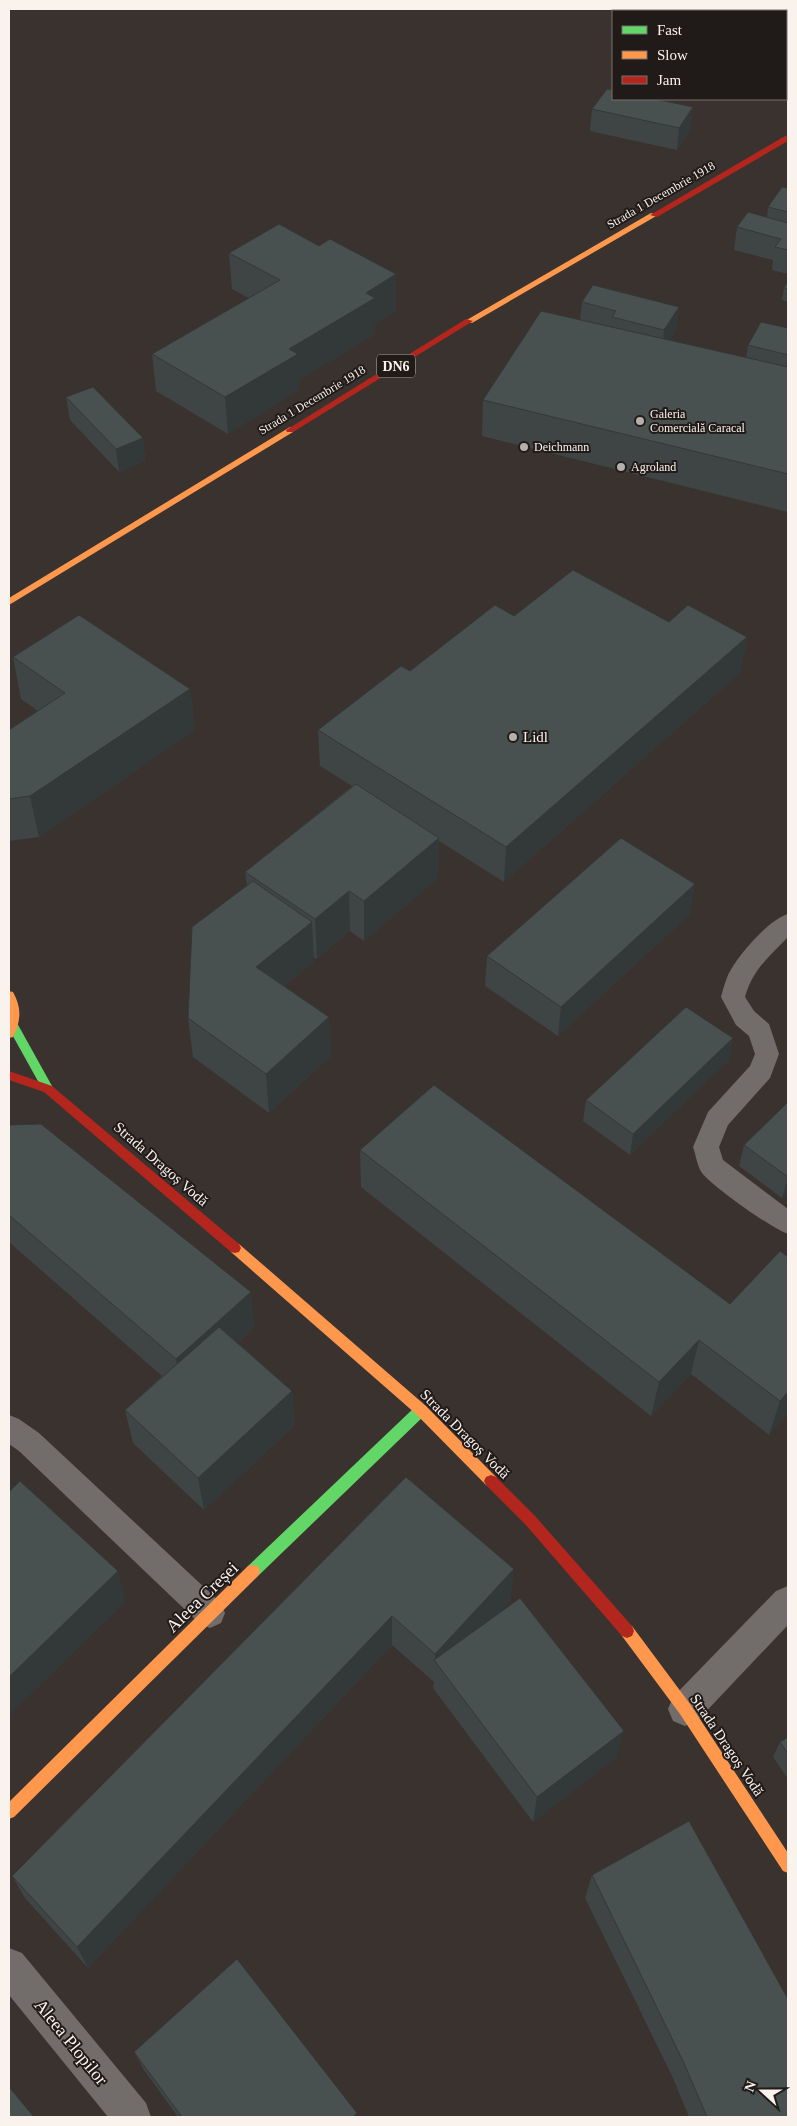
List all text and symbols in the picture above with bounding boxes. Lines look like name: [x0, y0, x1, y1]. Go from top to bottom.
legend: [612, 10, 787, 100]
text: Fast: [657, 22, 683, 38]
text: Slow: [657, 47, 688, 63]
text: Jam: [657, 72, 681, 88]
street label: Strada 1 Decembrie 1918: [605, 158, 717, 232]
road number: DN6: [377, 354, 415, 378]
street label: Strada 1 Decembrie 1918: [256, 363, 368, 437]
place label: Galeria Comercială Caracal: [650, 407, 746, 435]
marker: Galeria Comercială Caracal: [634, 415, 646, 427]
place label: Deichmann: [534, 440, 589, 454]
marker: Deichmann: [518, 441, 530, 453]
place label: Agroland: [631, 460, 676, 474]
marker: Agroland: [615, 461, 627, 473]
place label: Lidl: [523, 729, 548, 745]
marker: Lidl: [507, 731, 519, 743]
street label: Strada Dragoș Vodă: [110, 1119, 212, 1210]
street label: Strada Dragoș Vodă: [416, 1386, 513, 1483]
street label: Aleea Creșei: [162, 1558, 242, 1636]
street label: Strada Dragoș Vodă: [686, 1691, 767, 1800]
street label: Aleea Plopilor: [30, 1995, 112, 2089]
north arrow: [737, 2066, 787, 2116]
text: N: [742, 2079, 759, 2094]

